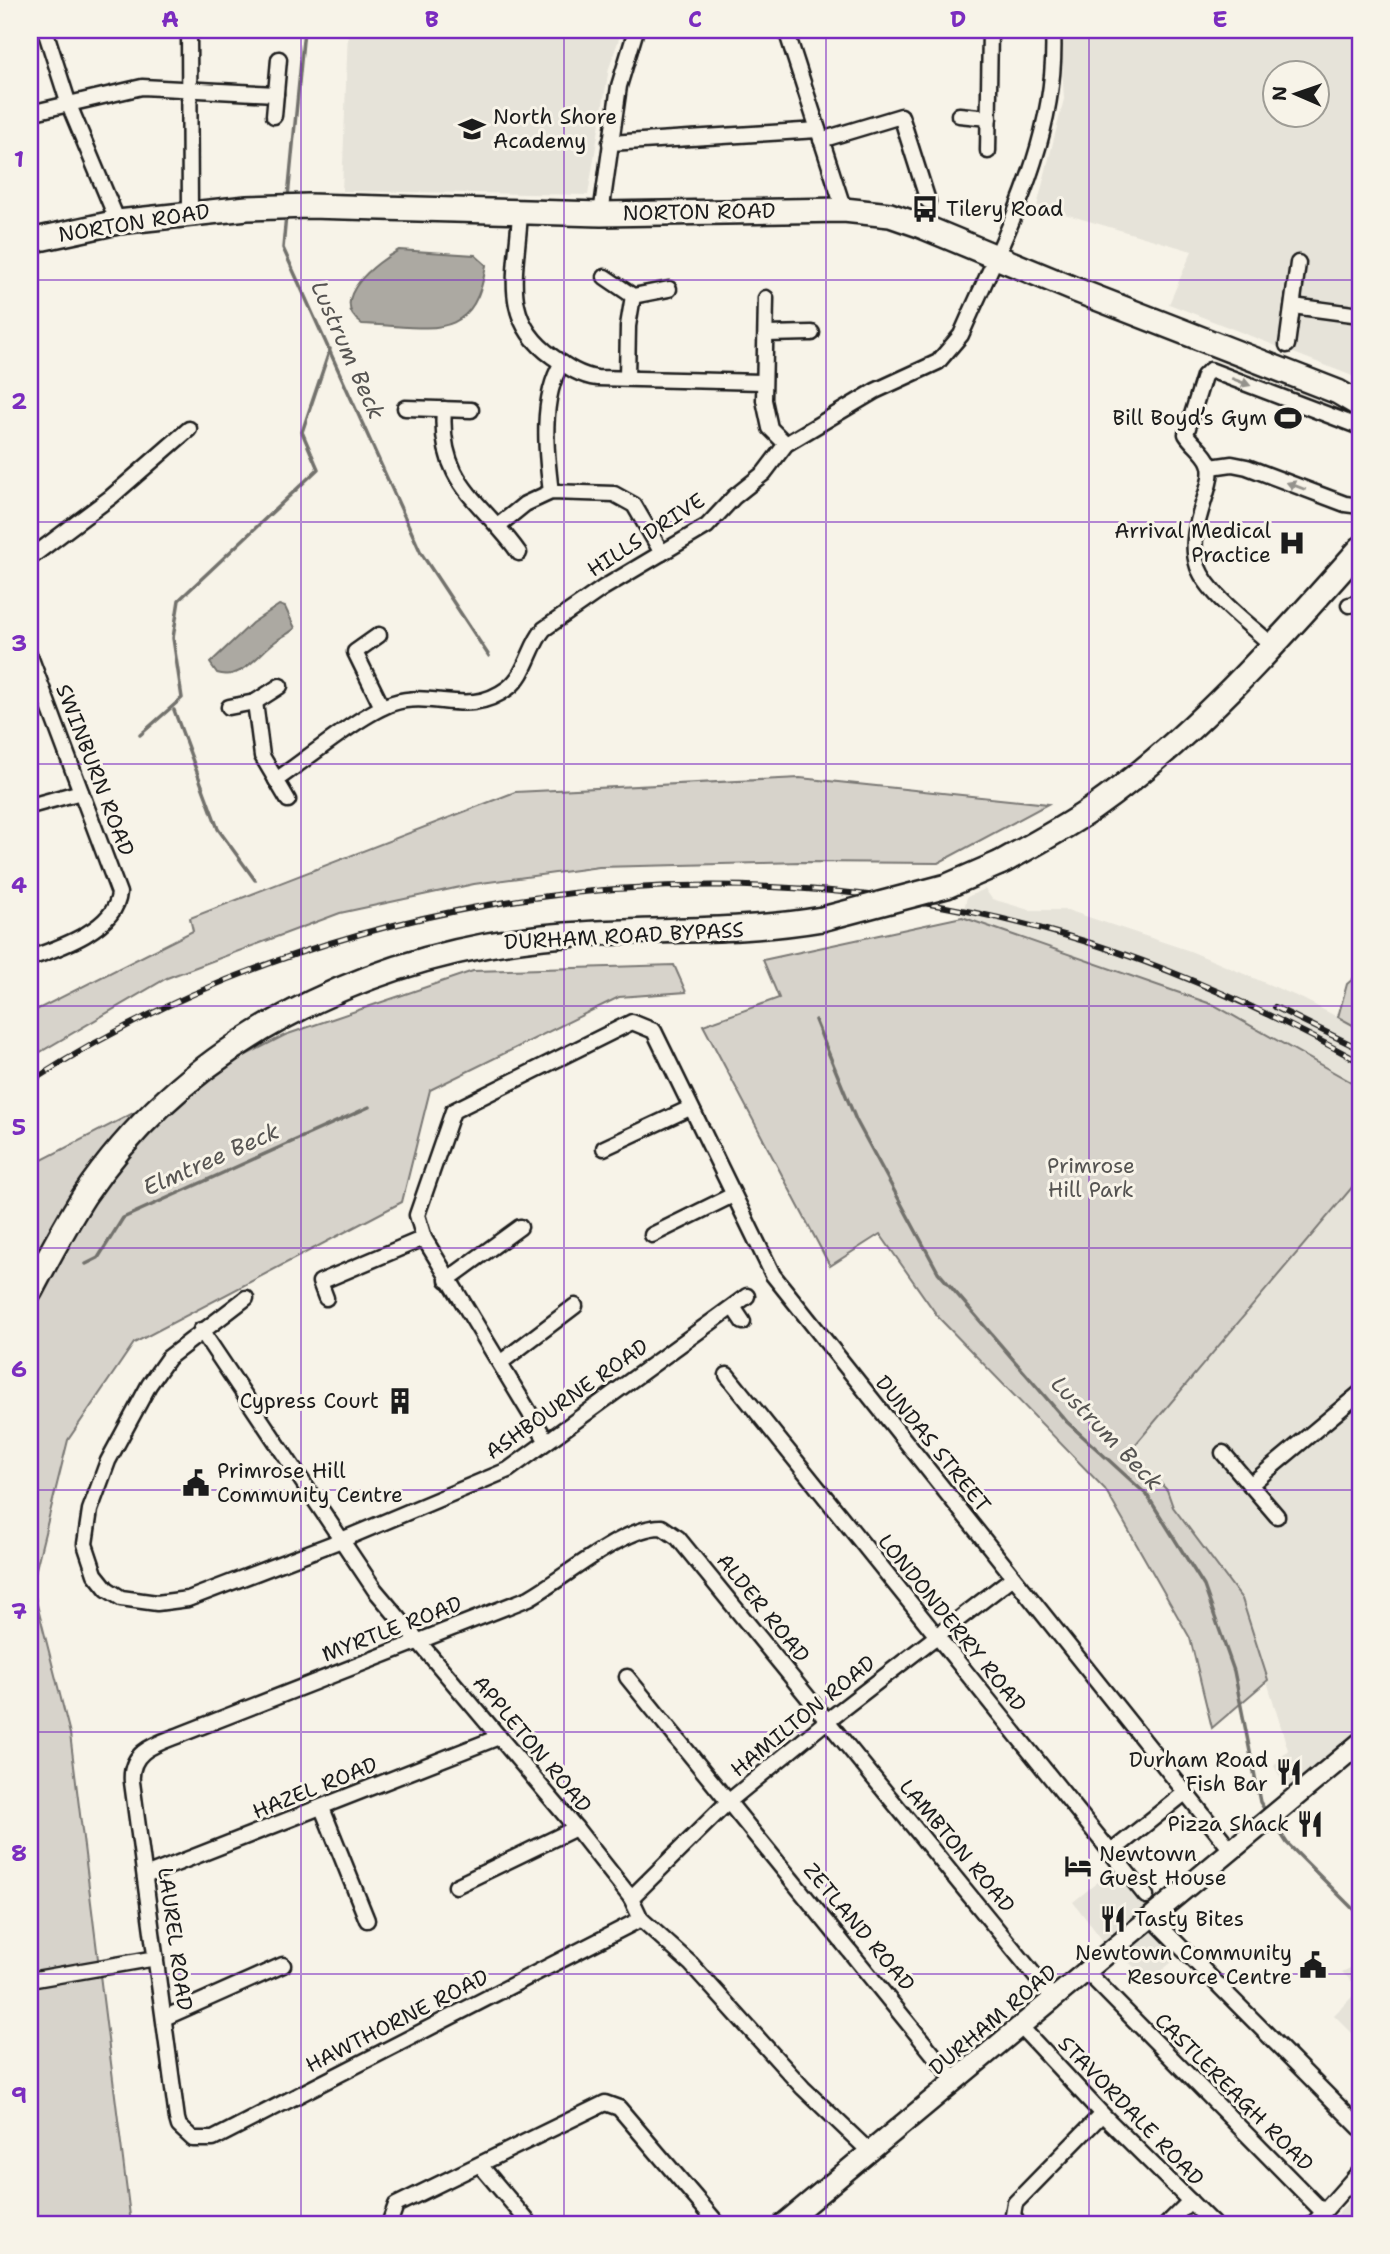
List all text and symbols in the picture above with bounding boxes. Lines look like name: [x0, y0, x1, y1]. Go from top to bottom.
text: A: [161, 4, 179, 34]
text: B: [425, 4, 439, 34]
text: C: [688, 4, 702, 34]
text: D: [950, 4, 966, 34]
text: E: [1212, 4, 1228, 34]
north arrow: [1260, 60, 1330, 130]
text: N: [1267, 85, 1292, 101]
place label: North Shore Academy: [493, 103, 617, 155]
school or university icon: North Shore Academy: [457, 114, 487, 144]
text: 1: [14, 144, 24, 174]
bus stop icon: Tilery Road: [910, 194, 940, 224]
place label: Tilery Road: [946, 195, 1063, 223]
street label: NORTON ROAD: [56, 197, 212, 249]
street label: NORTON ROAD: [622, 197, 776, 227]
water label: Lustrum Beck: [304, 276, 392, 424]
one-way arrow: [1231, 377, 1252, 388]
text: 2: [11, 386, 27, 416]
sports icon: Bill Boyd’s Gym: [1273, 403, 1303, 433]
place label: Bill Boyd’s Gym: [1112, 404, 1267, 432]
one-way arrow: [1285, 480, 1306, 491]
street label: HILLS DRIVE: [582, 487, 710, 583]
place label: Arrival Medical Practice: [1114, 517, 1272, 569]
hospital icon: Arrival Medical Practice: [1277, 528, 1307, 558]
text: 3: [11, 628, 27, 658]
street label: SWINBURN ROAD: [49, 680, 141, 860]
text: 4: [11, 870, 27, 900]
street label: DURHAM ROAD BYPASS: [504, 916, 744, 956]
text: 5: [12, 1112, 26, 1142]
water label: Elmtree Beck: [138, 1116, 284, 1202]
park label: Primrose Hill Park: [1047, 1152, 1135, 1204]
street label: ASHBOURNE ROAD: [480, 1332, 654, 1466]
text: 6: [11, 1354, 27, 1384]
water label: Lustrum Beck: [1045, 1369, 1169, 1497]
street label: DUNDAS STREET: [869, 1370, 997, 1518]
building icon: Cypress Court: [385, 1386, 415, 1416]
place label: Cypress Court: [240, 1387, 379, 1415]
place label: Primrose Hill Community Centre: [217, 1457, 403, 1509]
public building icon: Primrose Hill Community Centre: [181, 1468, 211, 1498]
street label: LONDONDERRY ROAD: [871, 1528, 1033, 1718]
street label: ALDER ROAD: [710, 1548, 816, 1668]
street label: MYRTLE ROAD: [318, 1589, 466, 1669]
text: 7: [11, 1596, 27, 1626]
street label: HAMILTON ROAD: [725, 1649, 881, 1783]
street label: APPLETON ROAD: [466, 1669, 598, 1819]
place label: Durham Road Fish Bar: [1129, 1746, 1268, 1798]
street label: HAZEL ROAD: [248, 1750, 382, 1826]
restaurant icon: Durham Road Fish Bar: [1274, 1757, 1304, 1787]
street label: LAMBTON ROAD: [893, 1773, 1021, 1919]
restaurant icon: Pizza Shack: [1295, 1809, 1325, 1839]
place label: Pizza Shack: [1168, 1810, 1289, 1838]
text: 8: [11, 1838, 27, 1868]
place label: Newtown Guest House: [1099, 1840, 1227, 1892]
hotel icon: Newtown Guest House: [1063, 1851, 1093, 1881]
street label: ZETLAND ROAD: [797, 1857, 921, 1997]
street label: LAUREL ROAD: [151, 1866, 199, 2012]
restaurant icon: Tasty Bites: [1098, 1904, 1128, 1934]
place label: Tasty Bites: [1134, 1905, 1244, 1933]
place label: Newtown Community Resource Centre: [1075, 1939, 1292, 1991]
public building icon: Newtown Community Resource Centre: [1298, 1950, 1328, 1980]
street label: DURHAM ROAD: [923, 1958, 1063, 2082]
street label: HAWTHORNE ROAD: [301, 1963, 493, 2079]
street label: CASTLEREAGH ROAD: [1149, 2007, 1319, 2177]
street label: STAVORDALE ROAD: [1052, 2030, 1210, 2192]
text: 9: [11, 2080, 27, 2110]

